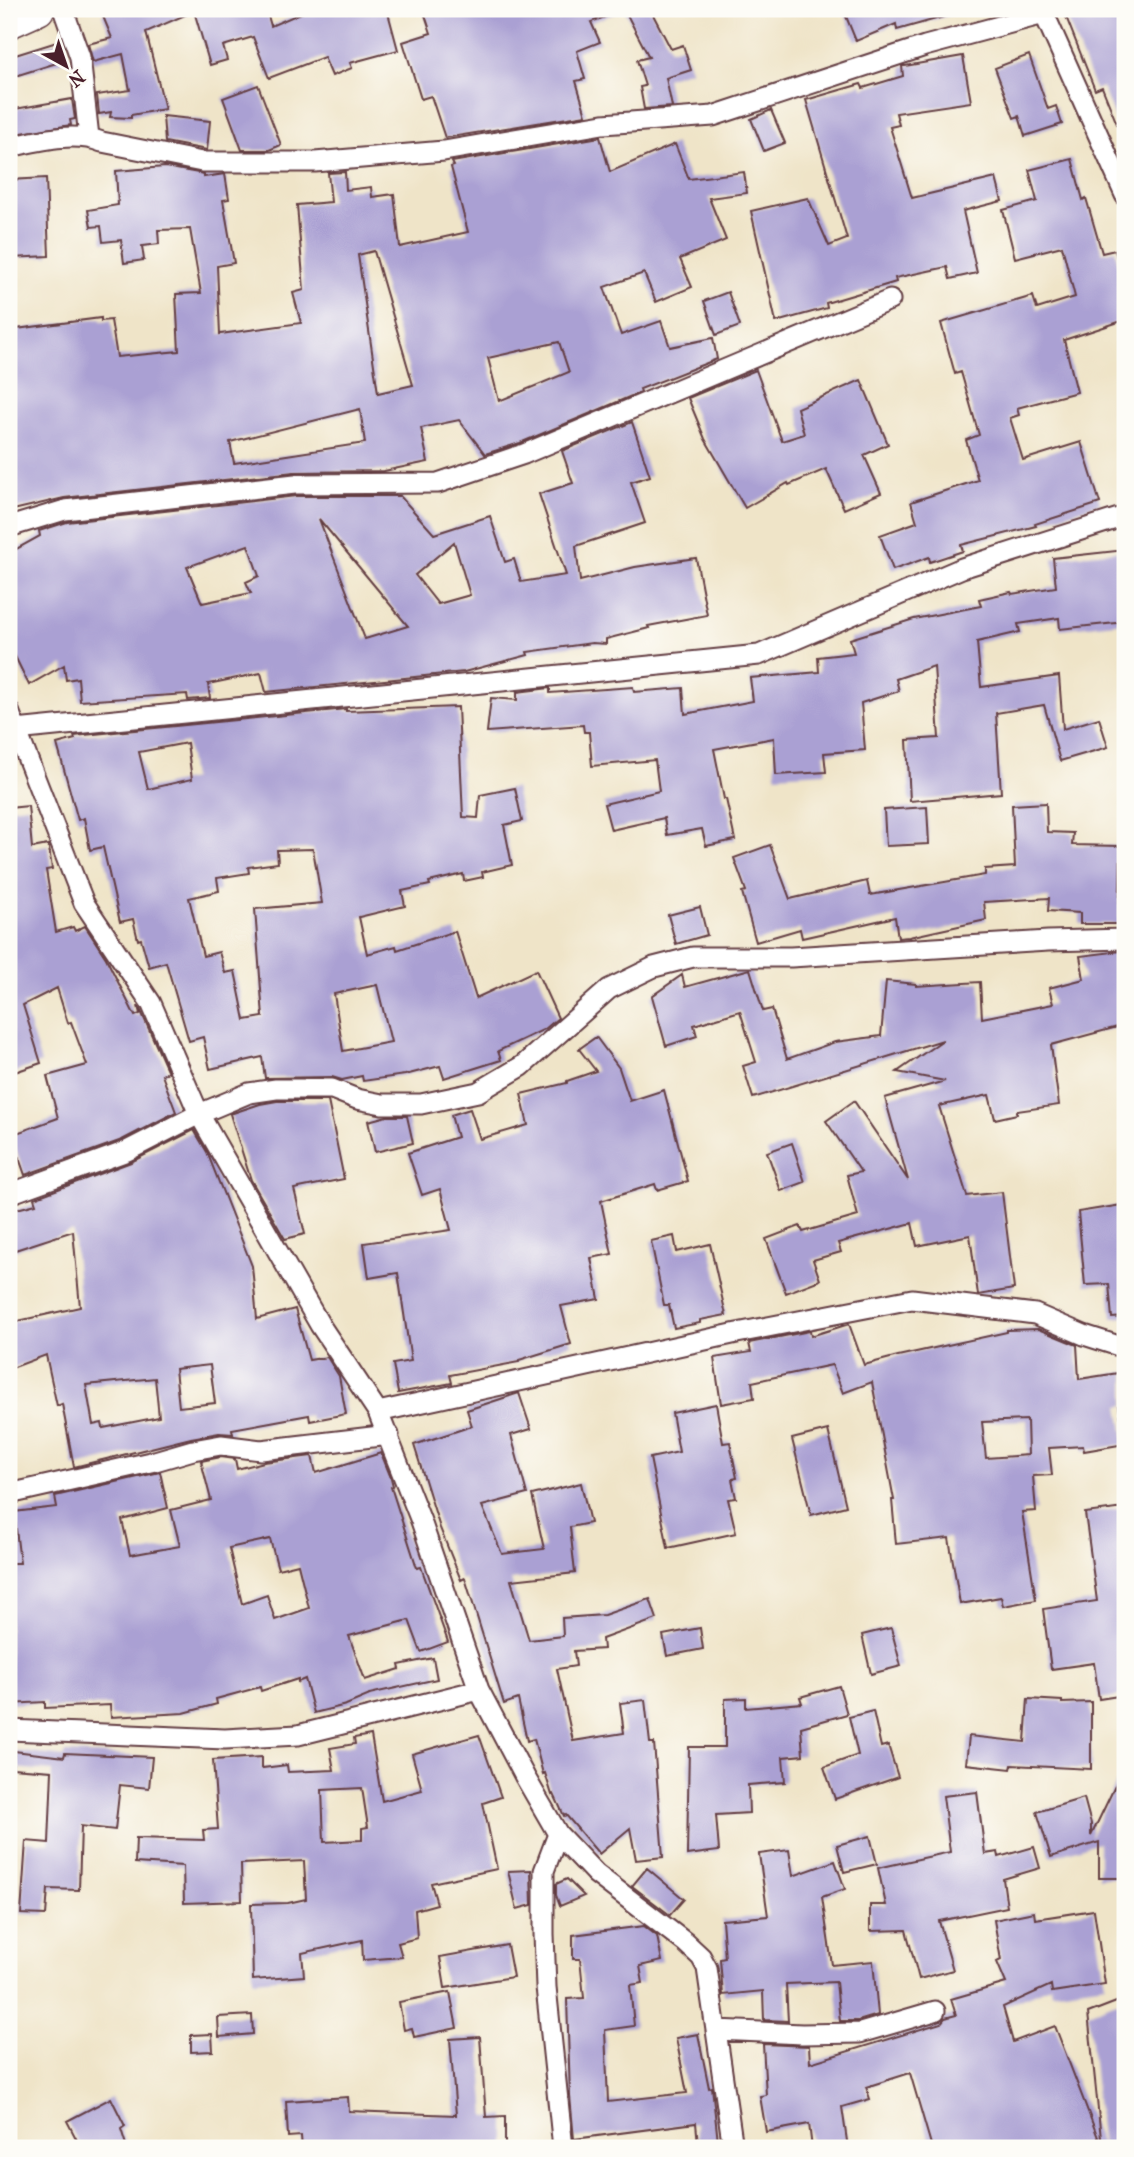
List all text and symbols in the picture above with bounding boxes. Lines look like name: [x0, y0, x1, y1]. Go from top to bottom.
north arrow: [32, 32, 102, 102]
text: N: [63, 65, 89, 92]

